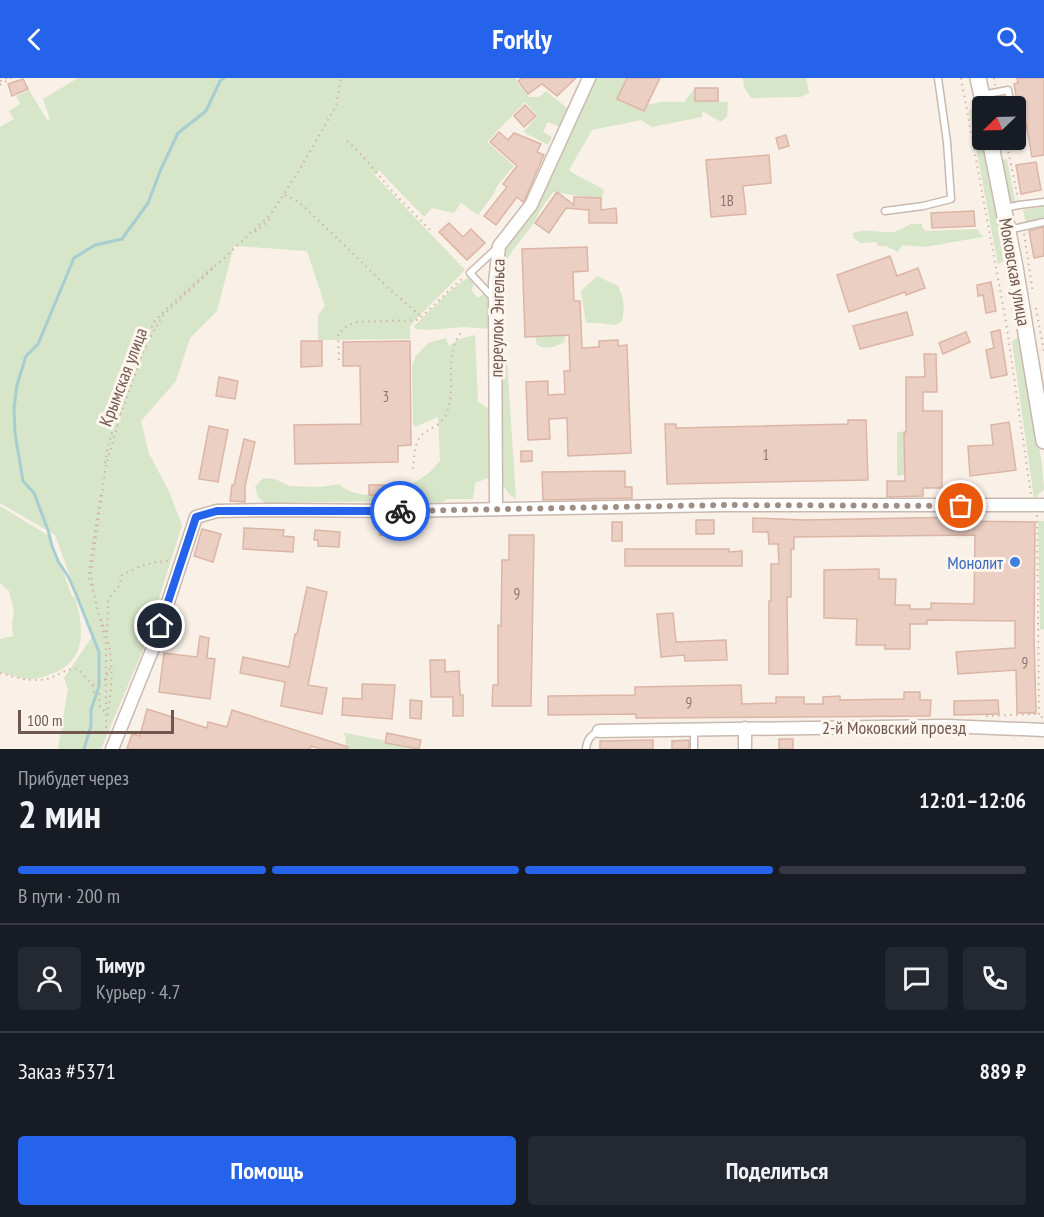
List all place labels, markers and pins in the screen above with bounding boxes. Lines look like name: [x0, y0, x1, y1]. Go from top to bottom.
pin: [935, 480, 986, 531]
place label: Монолит: [947, 551, 1003, 574]
marker: Монолит: [1008, 555, 1022, 569]
pin: [134, 600, 185, 651]

